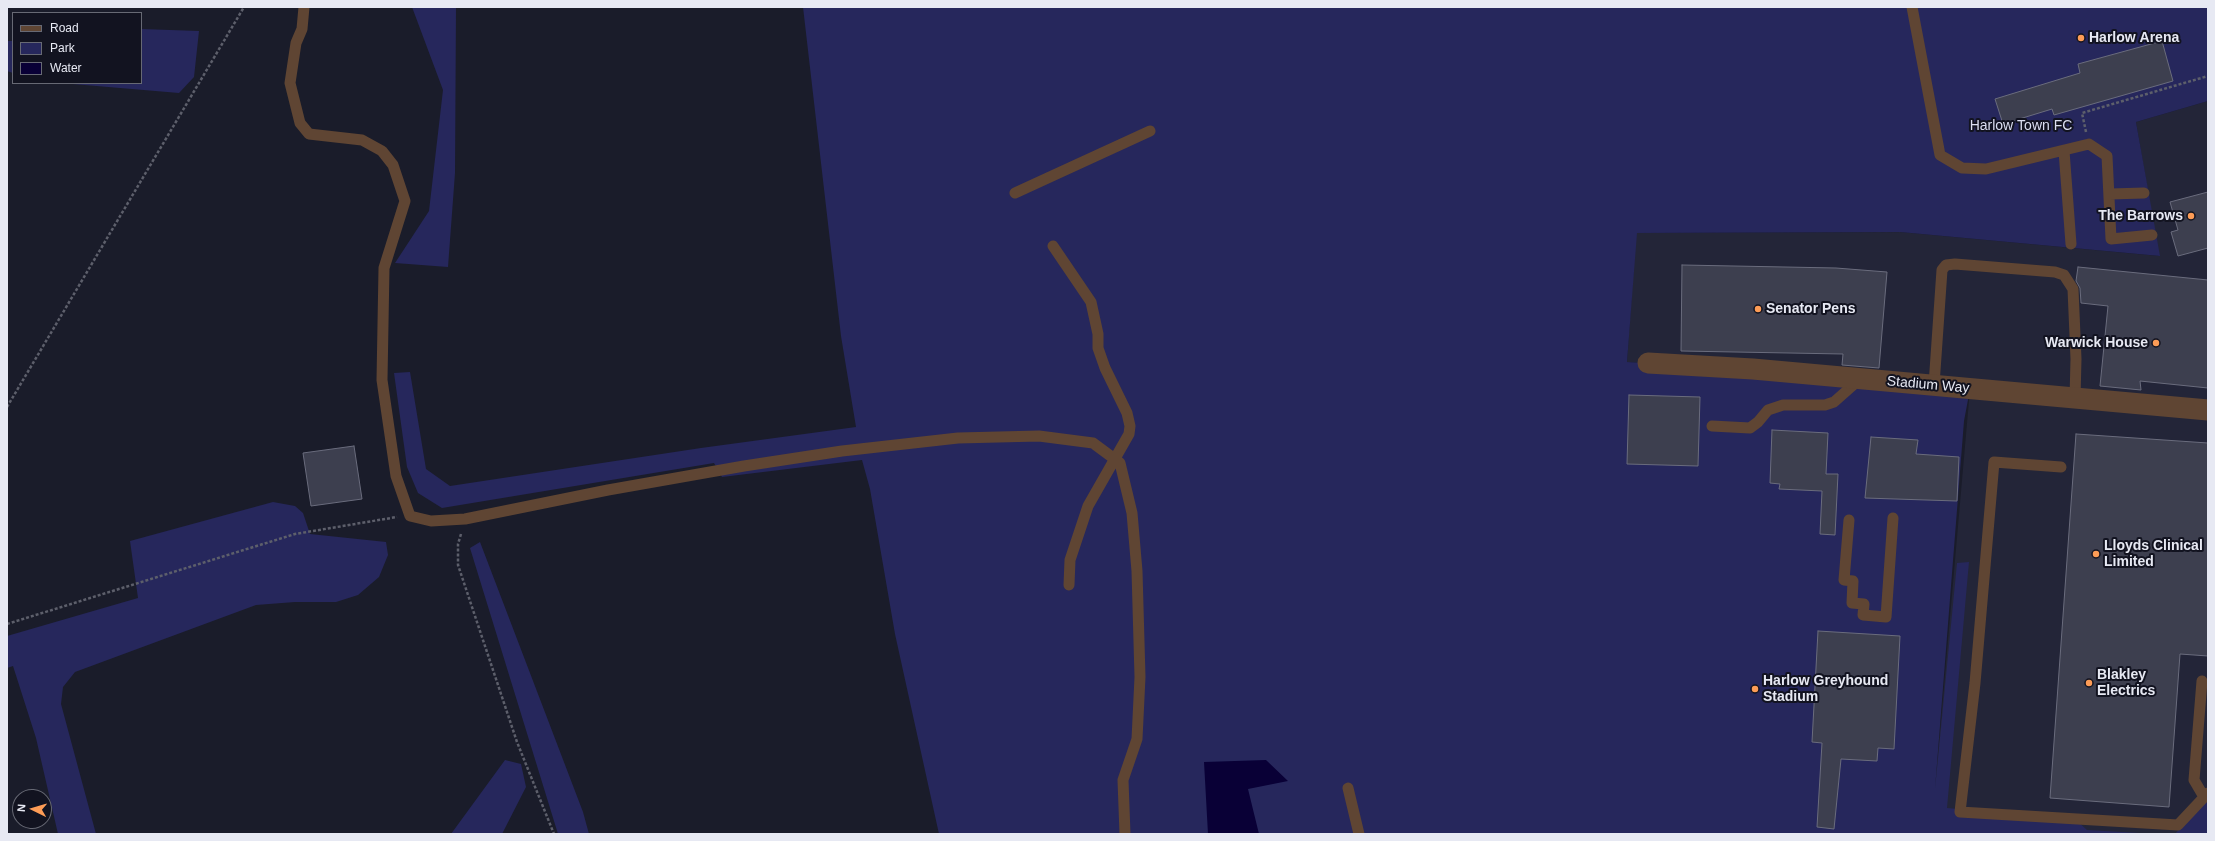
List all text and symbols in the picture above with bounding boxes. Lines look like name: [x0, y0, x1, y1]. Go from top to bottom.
legend: [12, 12, 142, 84]
text: Road: [50, 21, 79, 35]
place label: Harlow Arena: [2089, 30, 2179, 46]
marker: Harlow Arena: [2076, 33, 2086, 43]
text: Park: [50, 41, 75, 55]
text: Water: [50, 61, 82, 75]
park label: Harlow Town FC: [1970, 118, 2072, 134]
place label: The Barrows: [2098, 208, 2183, 224]
marker: The Barrows: [2186, 211, 2196, 221]
place label: Senator Pens: [1766, 301, 1855, 317]
marker: Senator Pens: [1753, 304, 1763, 314]
place label: Warwick House: [2045, 335, 2148, 351]
marker: Warwick House: [2151, 338, 2161, 348]
street label: Stadium Way: [1886, 373, 1970, 397]
place label: Lloyds Clinical Limited: [2104, 538, 2203, 570]
marker: Lloyds Clinical Limited: [2091, 549, 2101, 559]
place label: Blakley Electrics: [2097, 667, 2155, 700]
place label: Harlow Greyhound Stadium: [1763, 673, 1888, 706]
marker: Blakley Electrics: [2084, 678, 2094, 688]
marker: Harlow Greyhound Stadium: [1750, 684, 1760, 694]
north arrow: [12, 789, 52, 829]
text: N: [15, 804, 27, 813]

